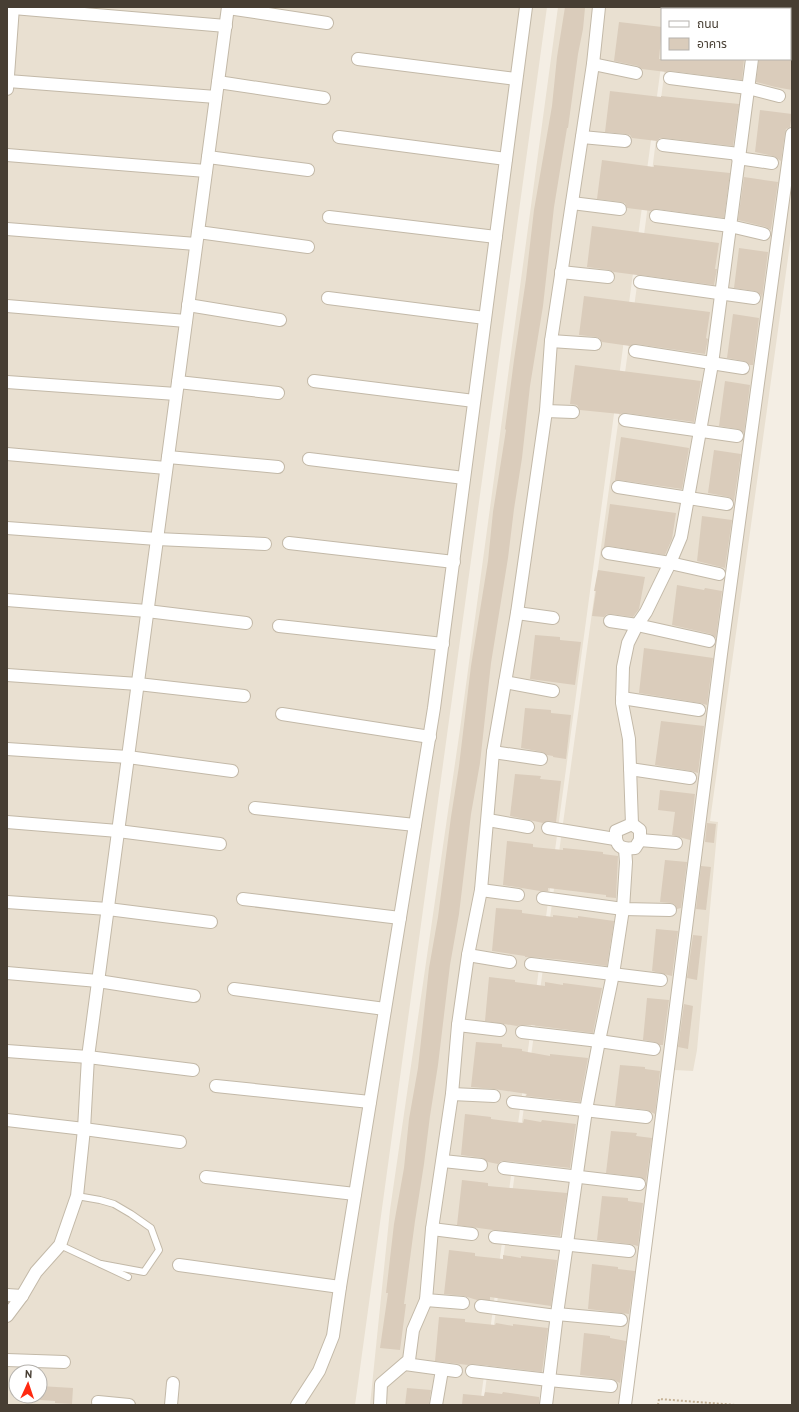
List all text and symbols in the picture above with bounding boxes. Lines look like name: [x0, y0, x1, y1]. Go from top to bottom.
legend: [661, 8, 791, 60]
text: ถนน: [697, 16, 719, 31]
text: อาคาร: [697, 36, 727, 51]
north arrow: [8, 1364, 48, 1404]
text: N: [25, 1367, 33, 1381]

